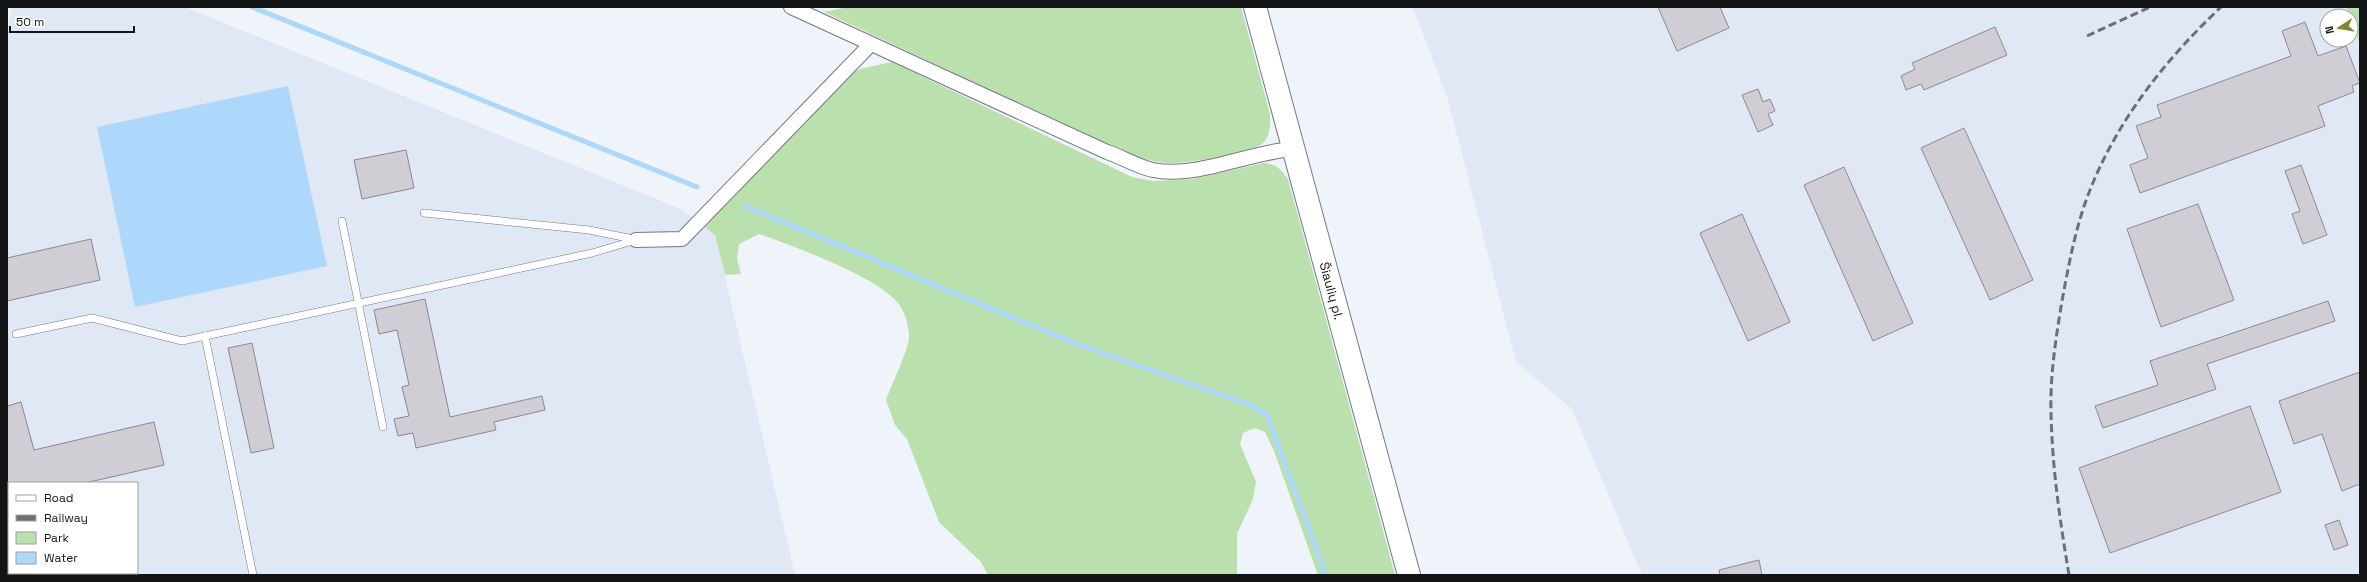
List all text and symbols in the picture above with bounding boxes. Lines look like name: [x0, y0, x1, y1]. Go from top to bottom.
scale bar: [10, 8, 134, 34]
north arrow: [2319, 8, 2359, 48]
text: 50 m: [16, 14, 44, 30]
text: N: [2322, 25, 2337, 35]
street label: Šiaulių pl.: [1316, 260, 1348, 321]
legend: [8, 482, 138, 574]
text: Road: [44, 490, 73, 506]
text: Railway: [44, 510, 88, 526]
text: Park: [44, 530, 69, 546]
text: Water: [44, 550, 78, 566]

